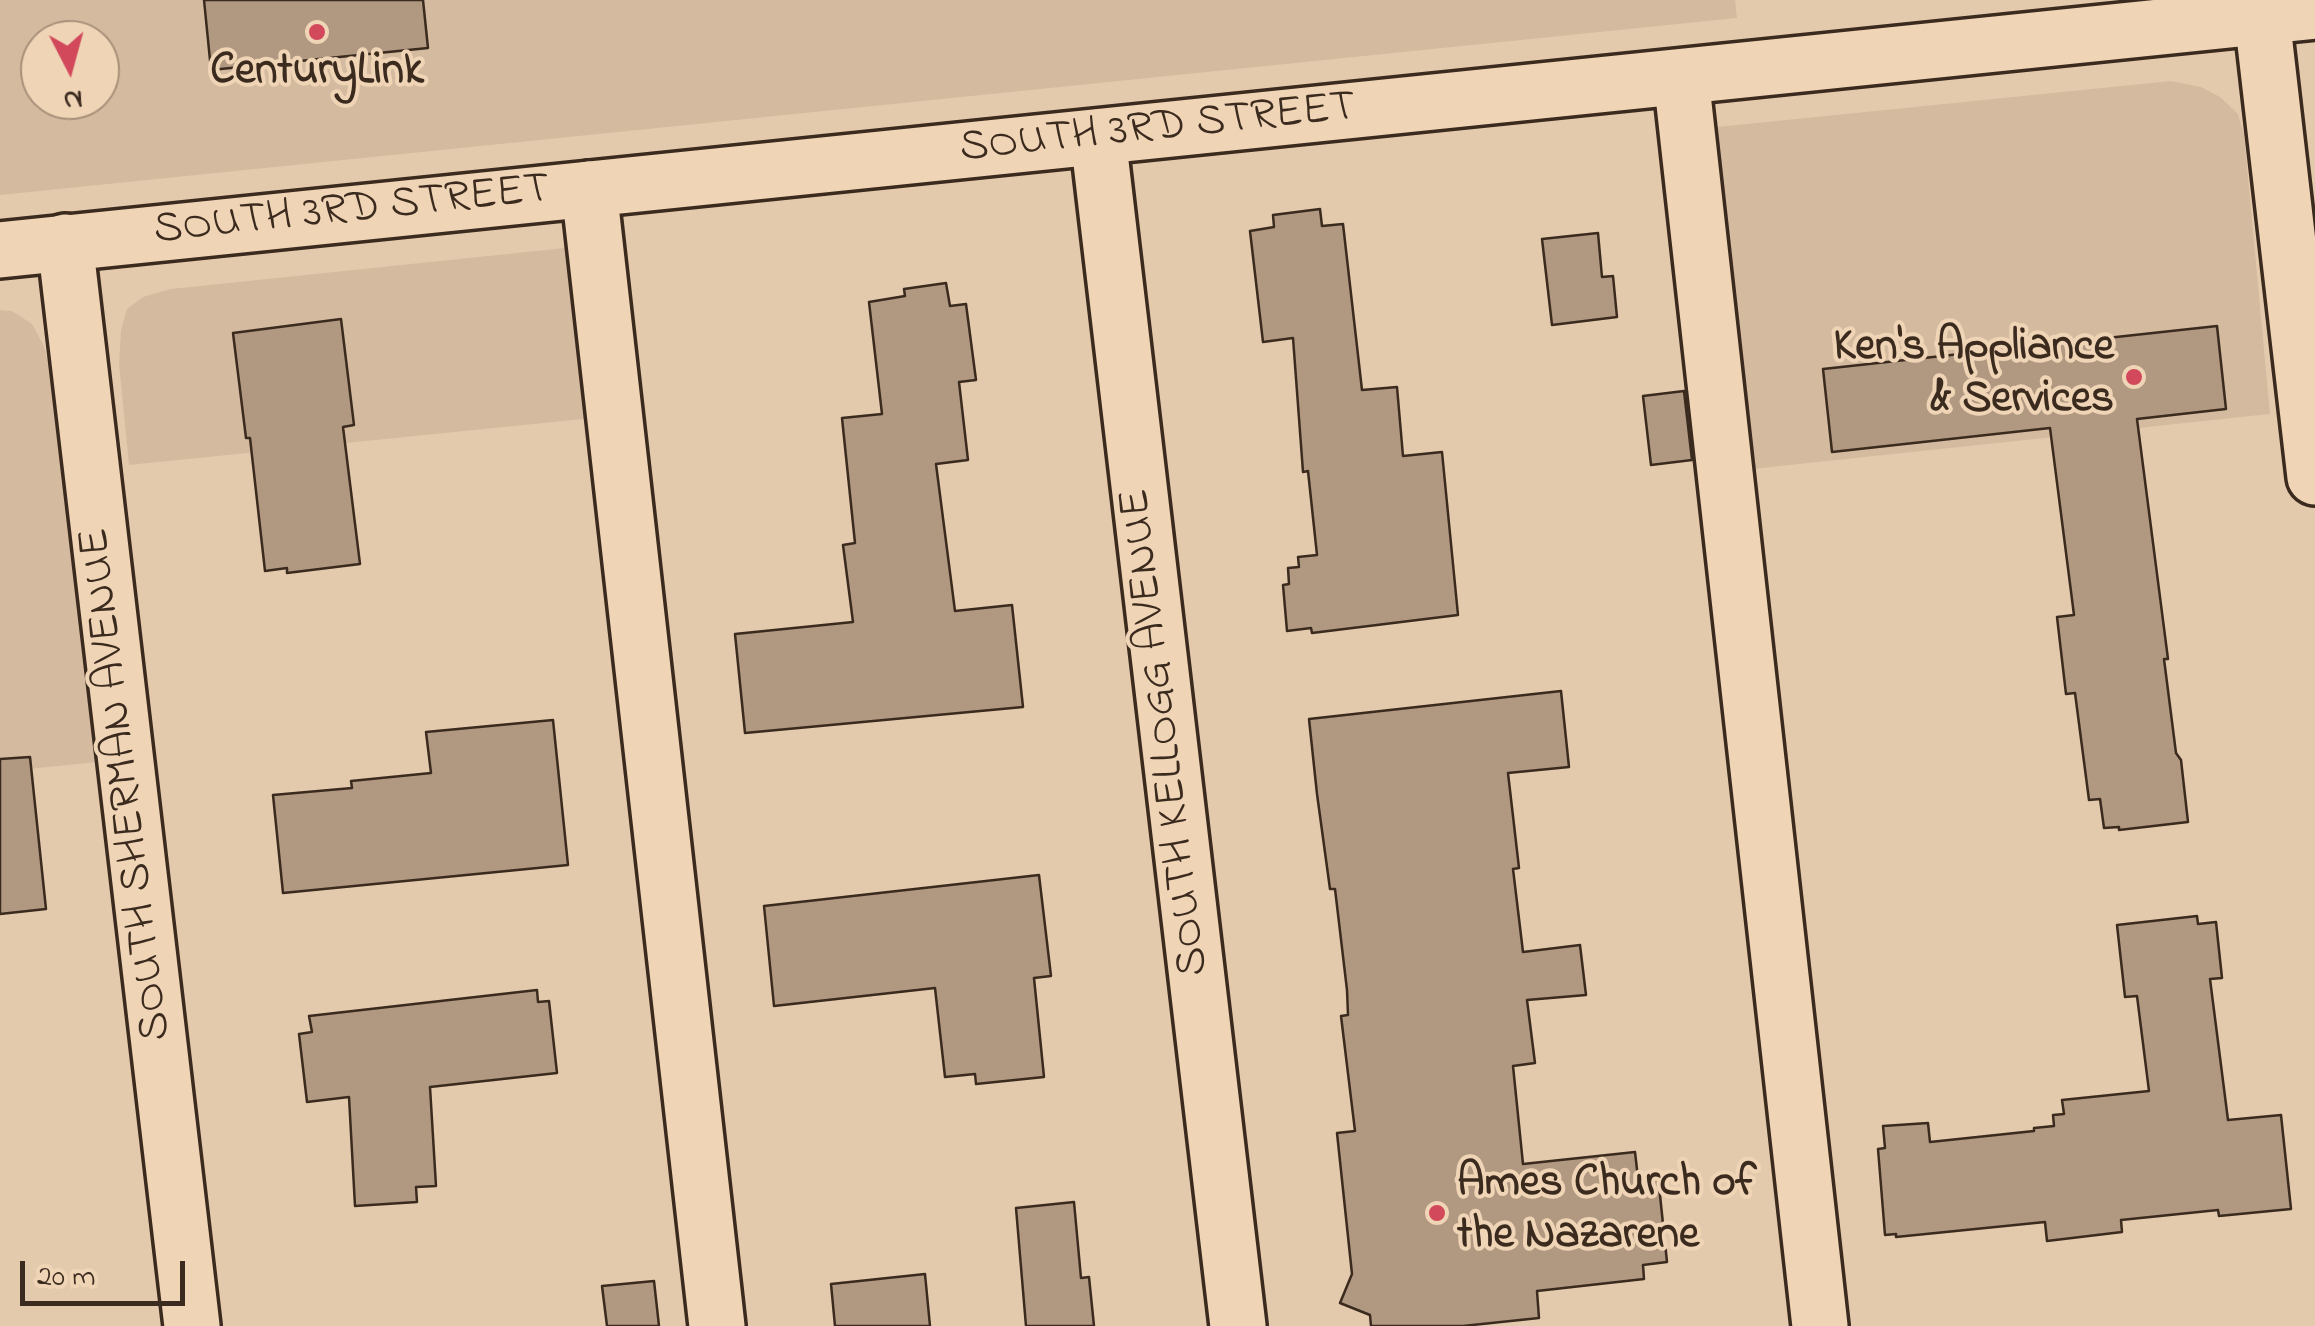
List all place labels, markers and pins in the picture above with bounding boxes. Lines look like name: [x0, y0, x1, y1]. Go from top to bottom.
marker: CenturyLink: [306, 21, 328, 43]
place label: CenturyLink: [210, 48, 424, 102]
place label: Ken's Appliance & Services: [1833, 324, 2114, 430]
marker: Ken's Appliance & Services: [2123, 366, 2145, 388]
place label: Ames Church of the Nazarene: [1457, 1160, 1756, 1266]
marker: Ames Church of the Nazarene: [1426, 1202, 1448, 1224]

